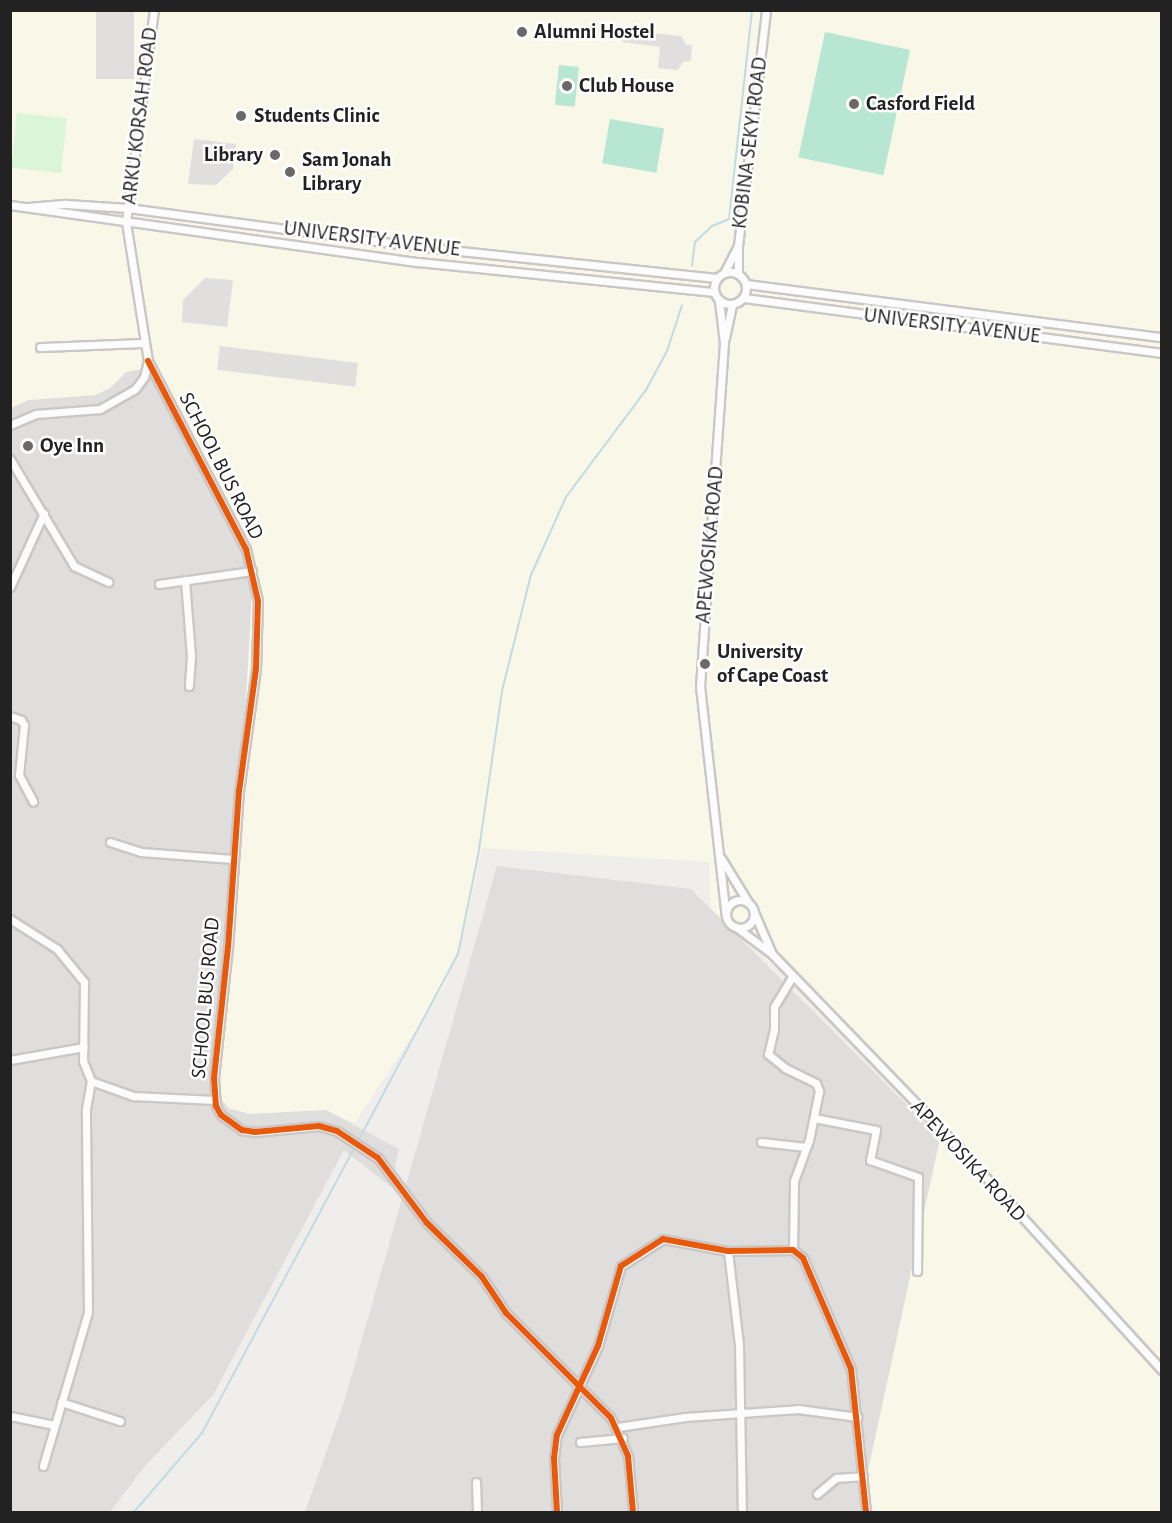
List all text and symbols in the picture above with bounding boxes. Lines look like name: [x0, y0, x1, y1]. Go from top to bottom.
place label: Alumni Hostel: [534, 19, 655, 45]
marker: Alumni Hostel: [515, 25, 529, 39]
street label: ARKU KORSAH ROAD: [117, 26, 163, 206]
street label: KOBINA SEKYI ROAD: [727, 56, 773, 230]
place label: Club House: [579, 73, 674, 99]
marker: Club House: [560, 79, 574, 93]
place label: Casford Field: [866, 91, 975, 117]
marker: Casford Field: [847, 97, 861, 111]
place label: Students Clinic: [254, 103, 380, 129]
marker: Students Clinic: [232, 107, 250, 125]
place label: Library: [204, 142, 263, 168]
place label: Sam Jonah Library: [302, 147, 391, 197]
marker: Library: [268, 148, 282, 162]
marker: Sam Jonah Library: [283, 165, 297, 179]
street label: UNIVERSITY AVENUE: [282, 216, 462, 262]
street label: UNIVERSITY AVENUE: [862, 303, 1042, 349]
street label: SCHOOL BUS ROAD: [173, 388, 269, 544]
place label: Oye Inn: [40, 433, 104, 459]
marker: Oye Inn: [21, 439, 35, 453]
street label: APEWOSIKA ROAD: [691, 465, 729, 625]
place label: University of Cape Coast: [717, 639, 828, 689]
marker: University of Cape Coast: [698, 657, 712, 671]
street label: SCHOOL BUS ROAD: [186, 916, 226, 1080]
street label: APEWOSIKA ROAD: [905, 1095, 1031, 1227]

